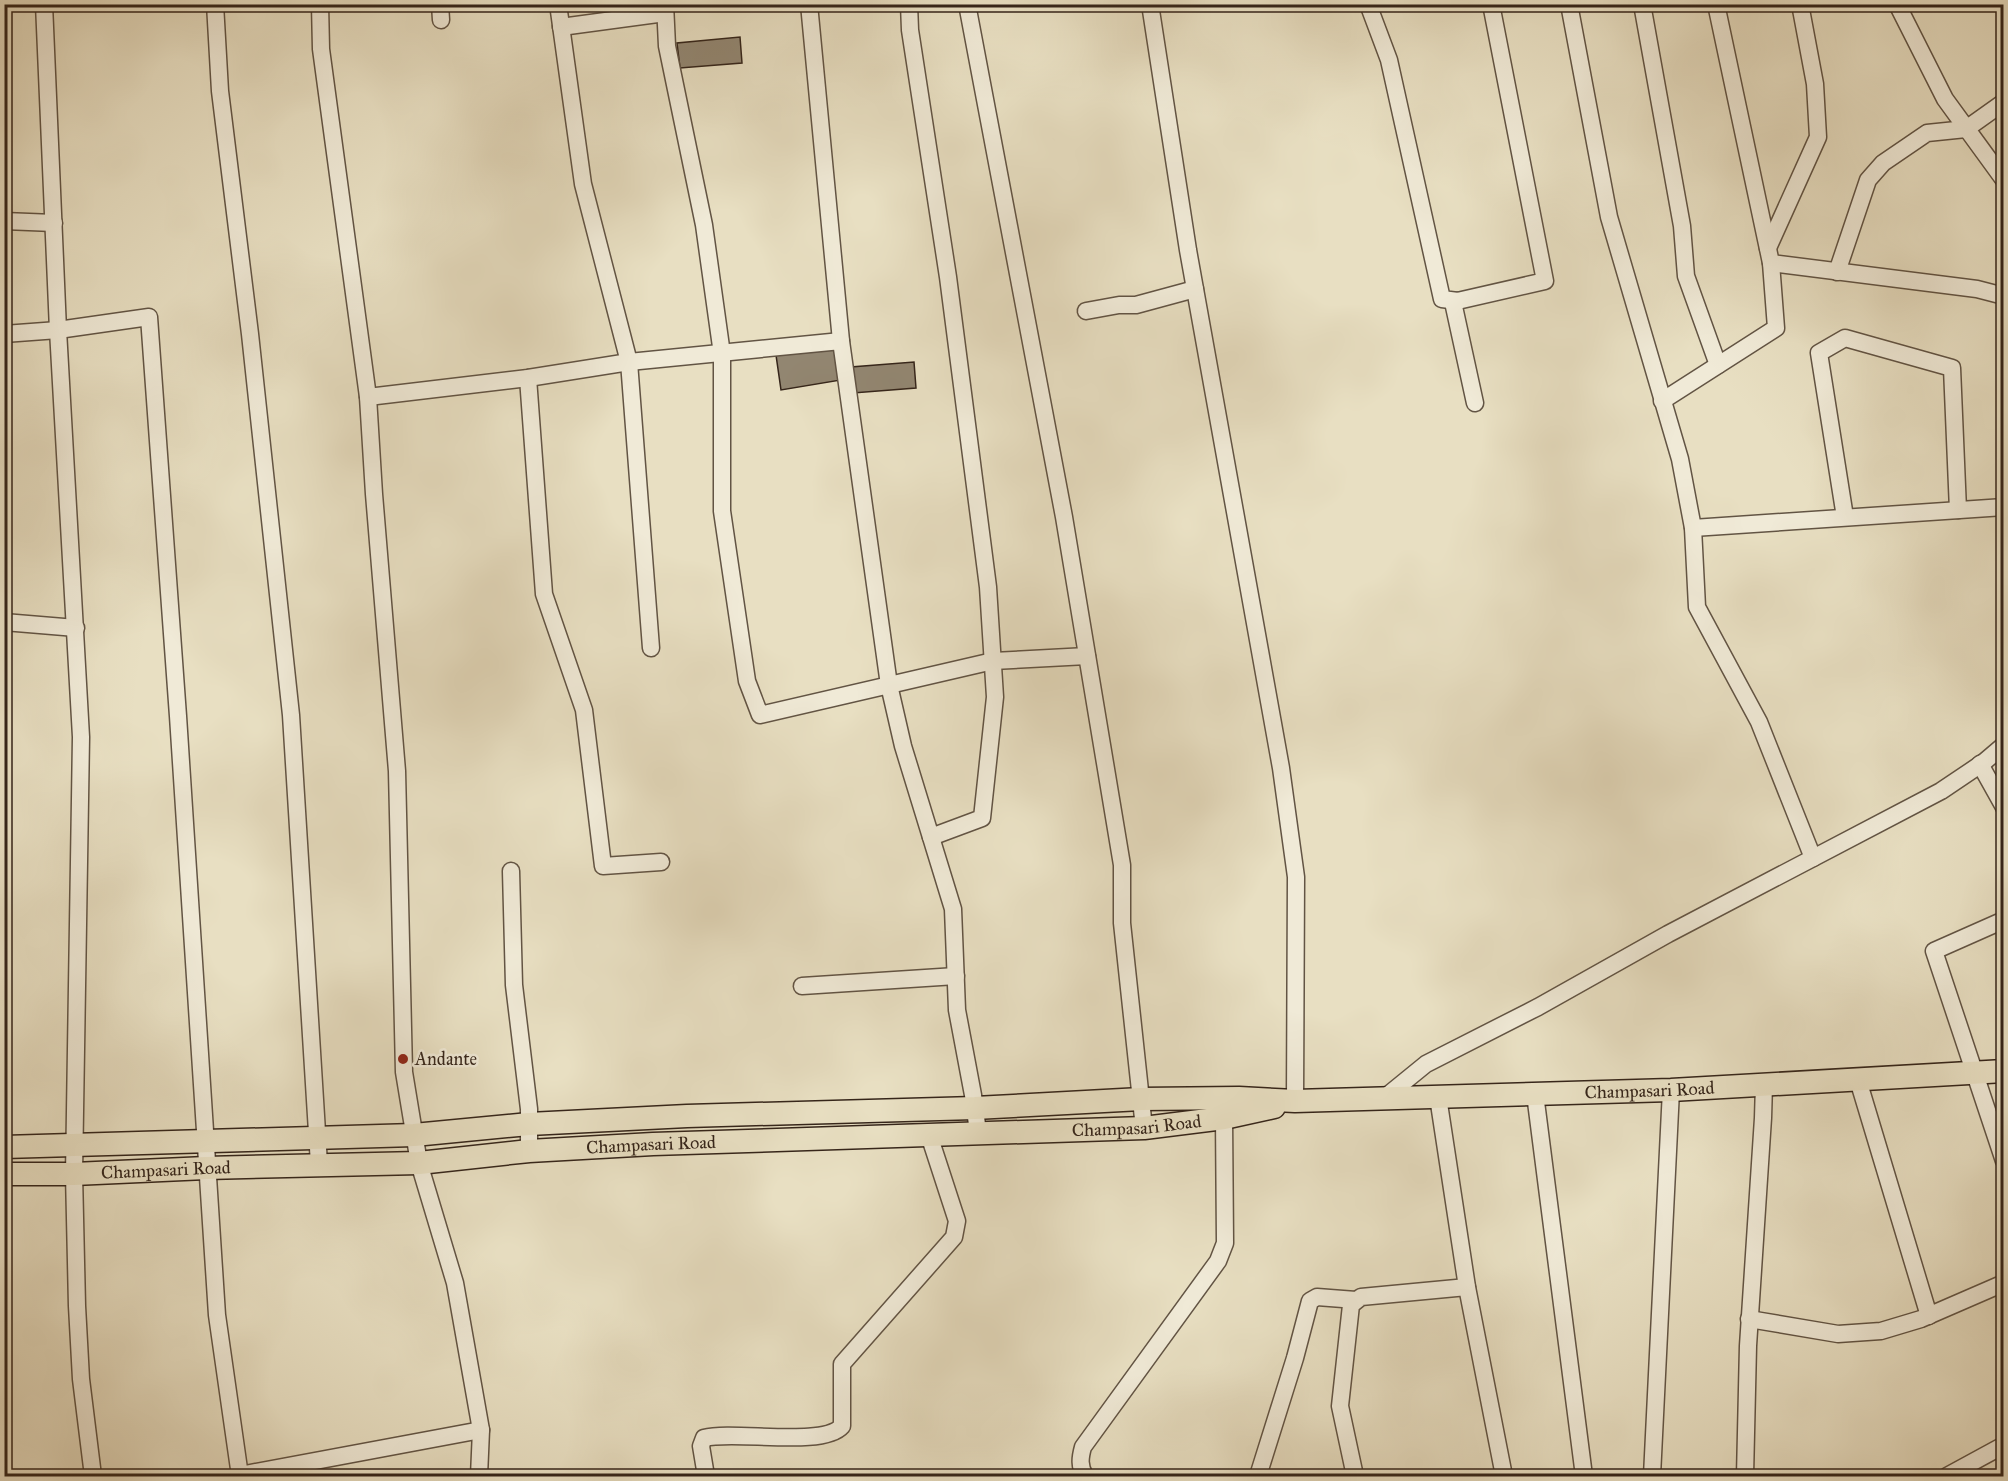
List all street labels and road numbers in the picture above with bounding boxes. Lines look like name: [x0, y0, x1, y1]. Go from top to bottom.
street label: Champasari Road: [1584, 1077, 1715, 1104]
street label: Champasari Road: [1071, 1110, 1203, 1141]
street label: Champasari Road: [586, 1131, 716, 1159]
street label: Champasari Road: [101, 1156, 231, 1184]

